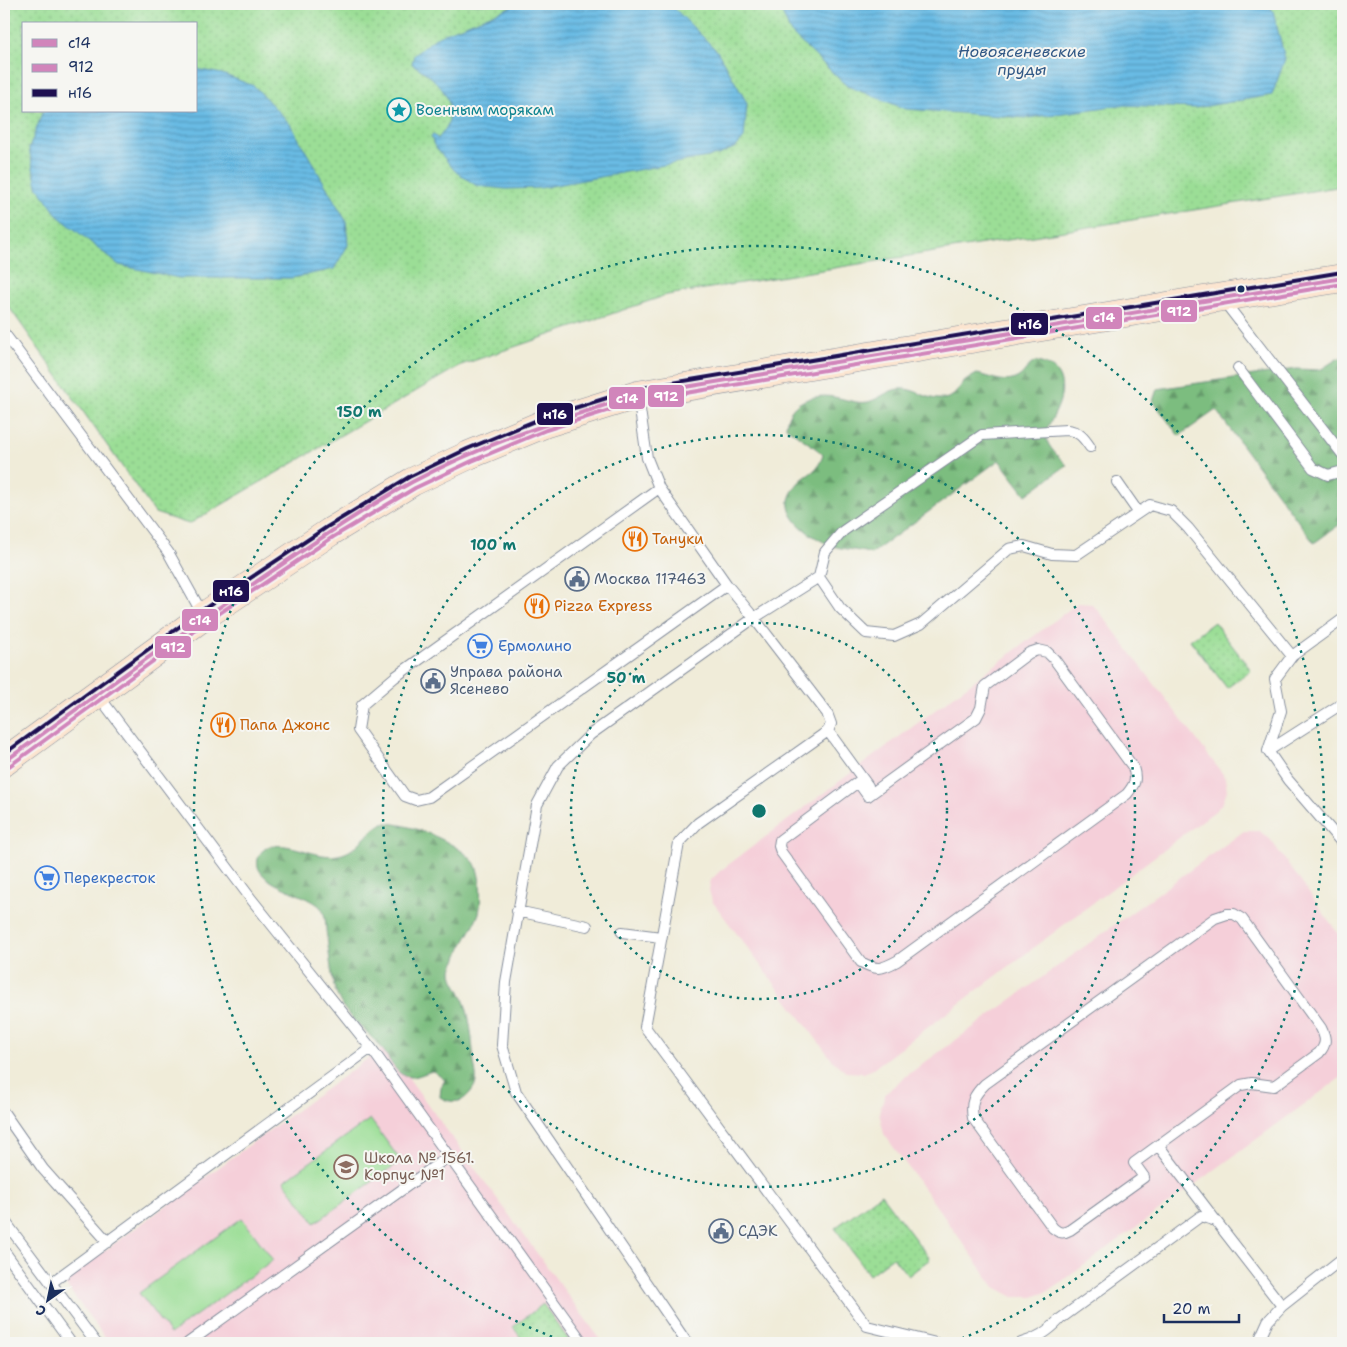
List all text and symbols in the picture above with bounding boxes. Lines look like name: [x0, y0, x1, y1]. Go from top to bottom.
legend: [22, 22, 198, 112]
text: с14: [68, 33, 91, 53]
water label: Новоясеневские пруды: [958, 41, 1086, 80]
text: 912: [68, 57, 94, 77]
text: н16: [68, 83, 92, 103]
place icon: Военным морякам: [386, 97, 412, 123]
place label: Военным морякам: [416, 100, 554, 120]
unlabelled marker: [1236, 284, 1246, 294]
line badge: 912: [1160, 299, 1198, 323]
text: 912: [1166, 302, 1192, 320]
line badge: с14: [1085, 306, 1123, 330]
text: с14: [1093, 308, 1115, 326]
line badge: н16: [1010, 312, 1049, 336]
text: н16: [1018, 315, 1042, 333]
line badge: 912: [647, 384, 685, 408]
line badge: с14: [608, 386, 646, 410]
text: 912: [653, 387, 679, 405]
text: с14: [616, 389, 638, 407]
text: 150 m: [336, 402, 382, 422]
line badge: н16: [536, 402, 574, 426]
text: н16: [543, 405, 567, 423]
restaurant icon: Тануки: [622, 526, 648, 552]
place label: Тануки: [652, 529, 704, 549]
text: 100 m: [470, 535, 516, 555]
public building icon: Москва 117463: [564, 566, 590, 592]
place label: Москва 117463: [594, 569, 707, 589]
line badge: н16: [212, 579, 250, 603]
text: н16: [219, 582, 243, 600]
restaurant icon: Pizza Express: [524, 593, 550, 619]
place label: Pizza Express: [554, 596, 653, 616]
line badge: с14: [181, 608, 219, 632]
text: с14: [189, 611, 211, 629]
supermarket icon: Ермолино: [467, 633, 493, 659]
line badge: 912: [154, 635, 192, 659]
place label: Ермолино: [498, 636, 572, 656]
text: 912: [160, 638, 186, 656]
place label: Управа района Ясенево: [450, 662, 563, 699]
public building icon: Управа района Ясенево: [420, 668, 446, 694]
text: 50 m: [607, 668, 646, 688]
restaurant icon: Папа Джонс: [210, 712, 236, 738]
place label: Папа Джонс: [240, 715, 330, 735]
centre of rings: [750, 802, 768, 820]
supermarket icon: Перекресток: [34, 865, 60, 891]
place label: Перекресток: [64, 868, 155, 888]
place label: Школа № 1561. Корпус №1: [364, 1148, 475, 1185]
school or university icon: Школа № 1561. Корпус №1: [333, 1154, 359, 1180]
public building icon: СДЭК: [708, 1218, 734, 1244]
place label: СДЭК: [738, 1221, 778, 1241]
north arrow: [22, 1274, 72, 1324]
scale bar: [1164, 1292, 1240, 1324]
text: 20 m: [1172, 1299, 1211, 1319]
text: С: [32, 1301, 49, 1321]

